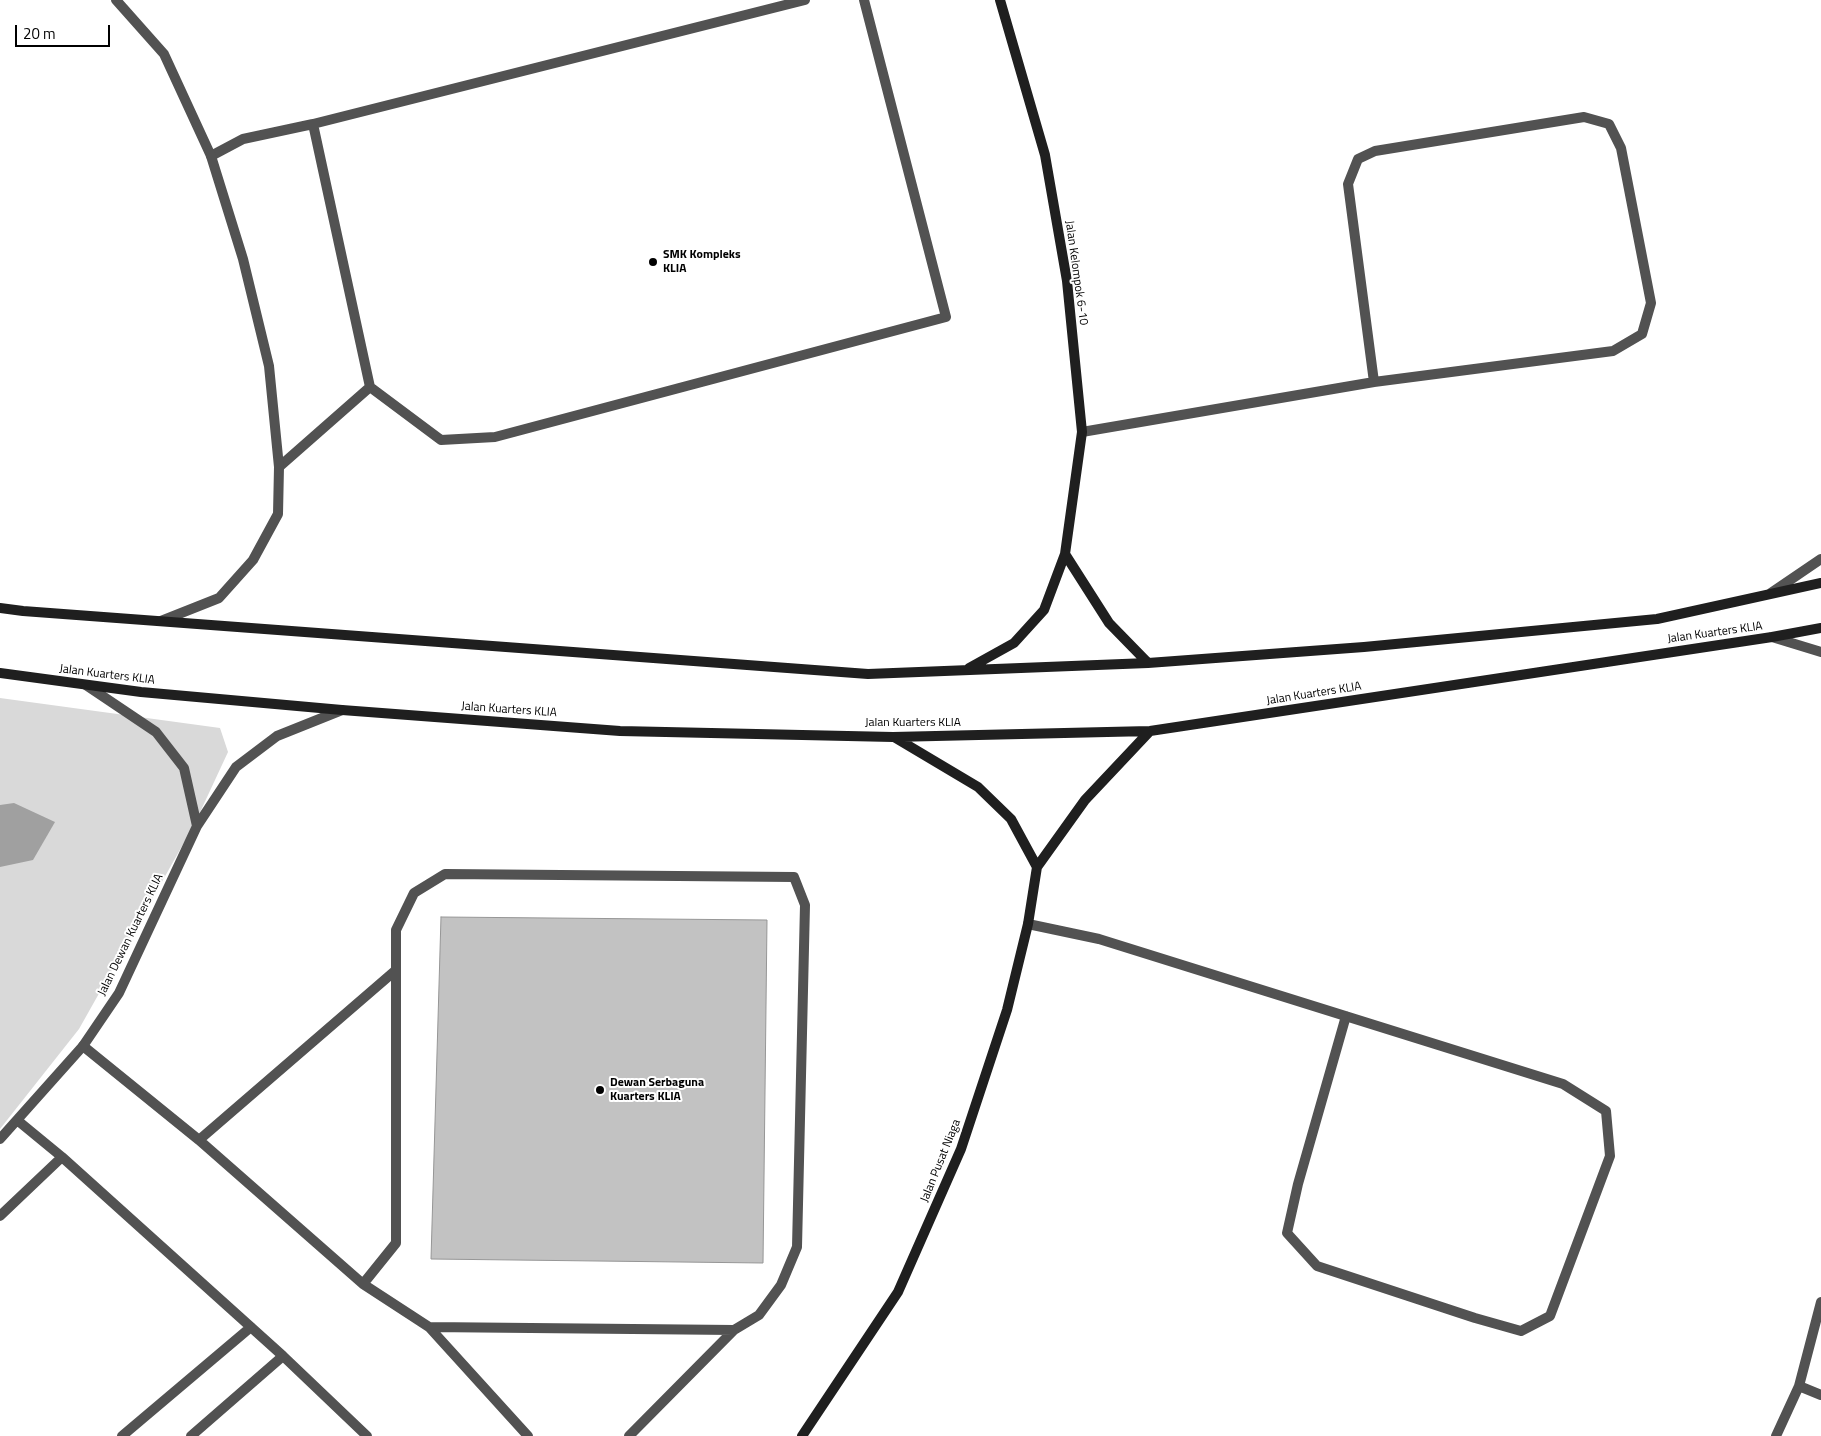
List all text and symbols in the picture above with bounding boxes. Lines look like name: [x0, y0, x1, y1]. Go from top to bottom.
scale bar: [18, 15, 112, 47]
text: 20 m: [23, 22, 56, 45]
street label: Jalan Kelompok 6-10: [1062, 220, 1090, 326]
place label: SMK Kompleks KLIA: [663, 248, 741, 276]
marker: SMK Kompleks KLIA: [647, 256, 659, 268]
street label: Jalan Kuarters KLIA: [1667, 619, 1763, 647]
street label: Jalan Kuarters KLIA: [59, 662, 155, 688]
street label: Jalan Kuarters KLIA: [1266, 679, 1362, 709]
street label: Jalan Kuarters KLIA: [461, 699, 557, 721]
street label: Jalan Kuarters KLIA: [865, 716, 961, 730]
street label: Jalan Dewan Kuarters KLIA: [95, 872, 167, 998]
place label: Dewan Serbaguna Kuarters KLIA: [610, 1076, 704, 1104]
marker: Dewan Serbaguna Kuarters KLIA: [594, 1084, 606, 1096]
street label: Jalan Pusat Niaga: [918, 1117, 964, 1205]

